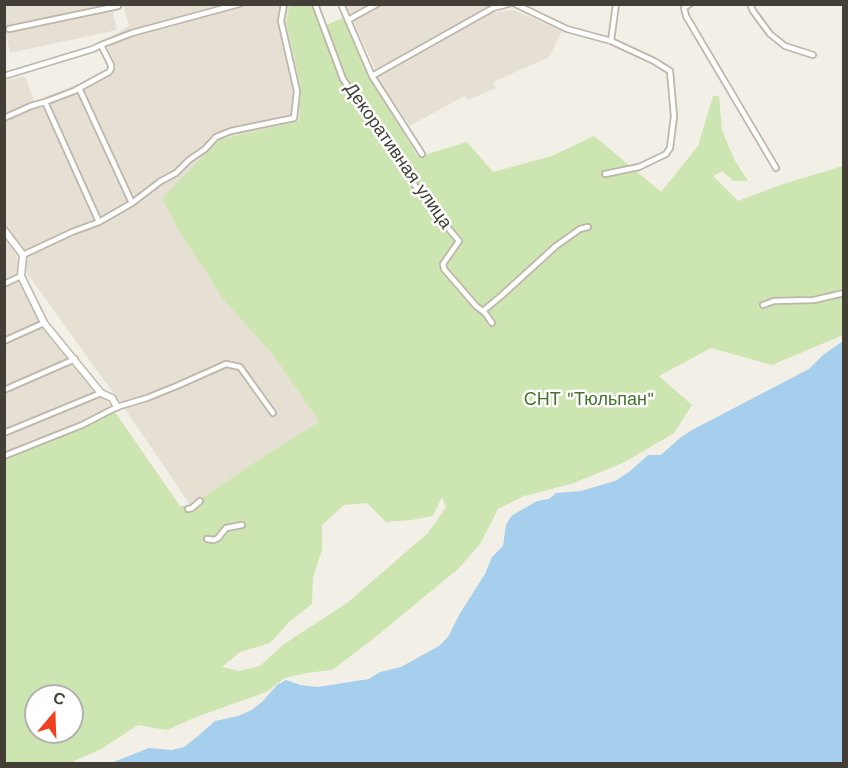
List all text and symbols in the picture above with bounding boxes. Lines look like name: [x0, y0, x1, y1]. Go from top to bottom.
street label: Декоративная улица: [340, 79, 456, 233]
park label: СНТ "Тюльпан": [524, 389, 654, 411]
north arrow: [24, 684, 84, 744]
text: С: [51, 688, 68, 709]

